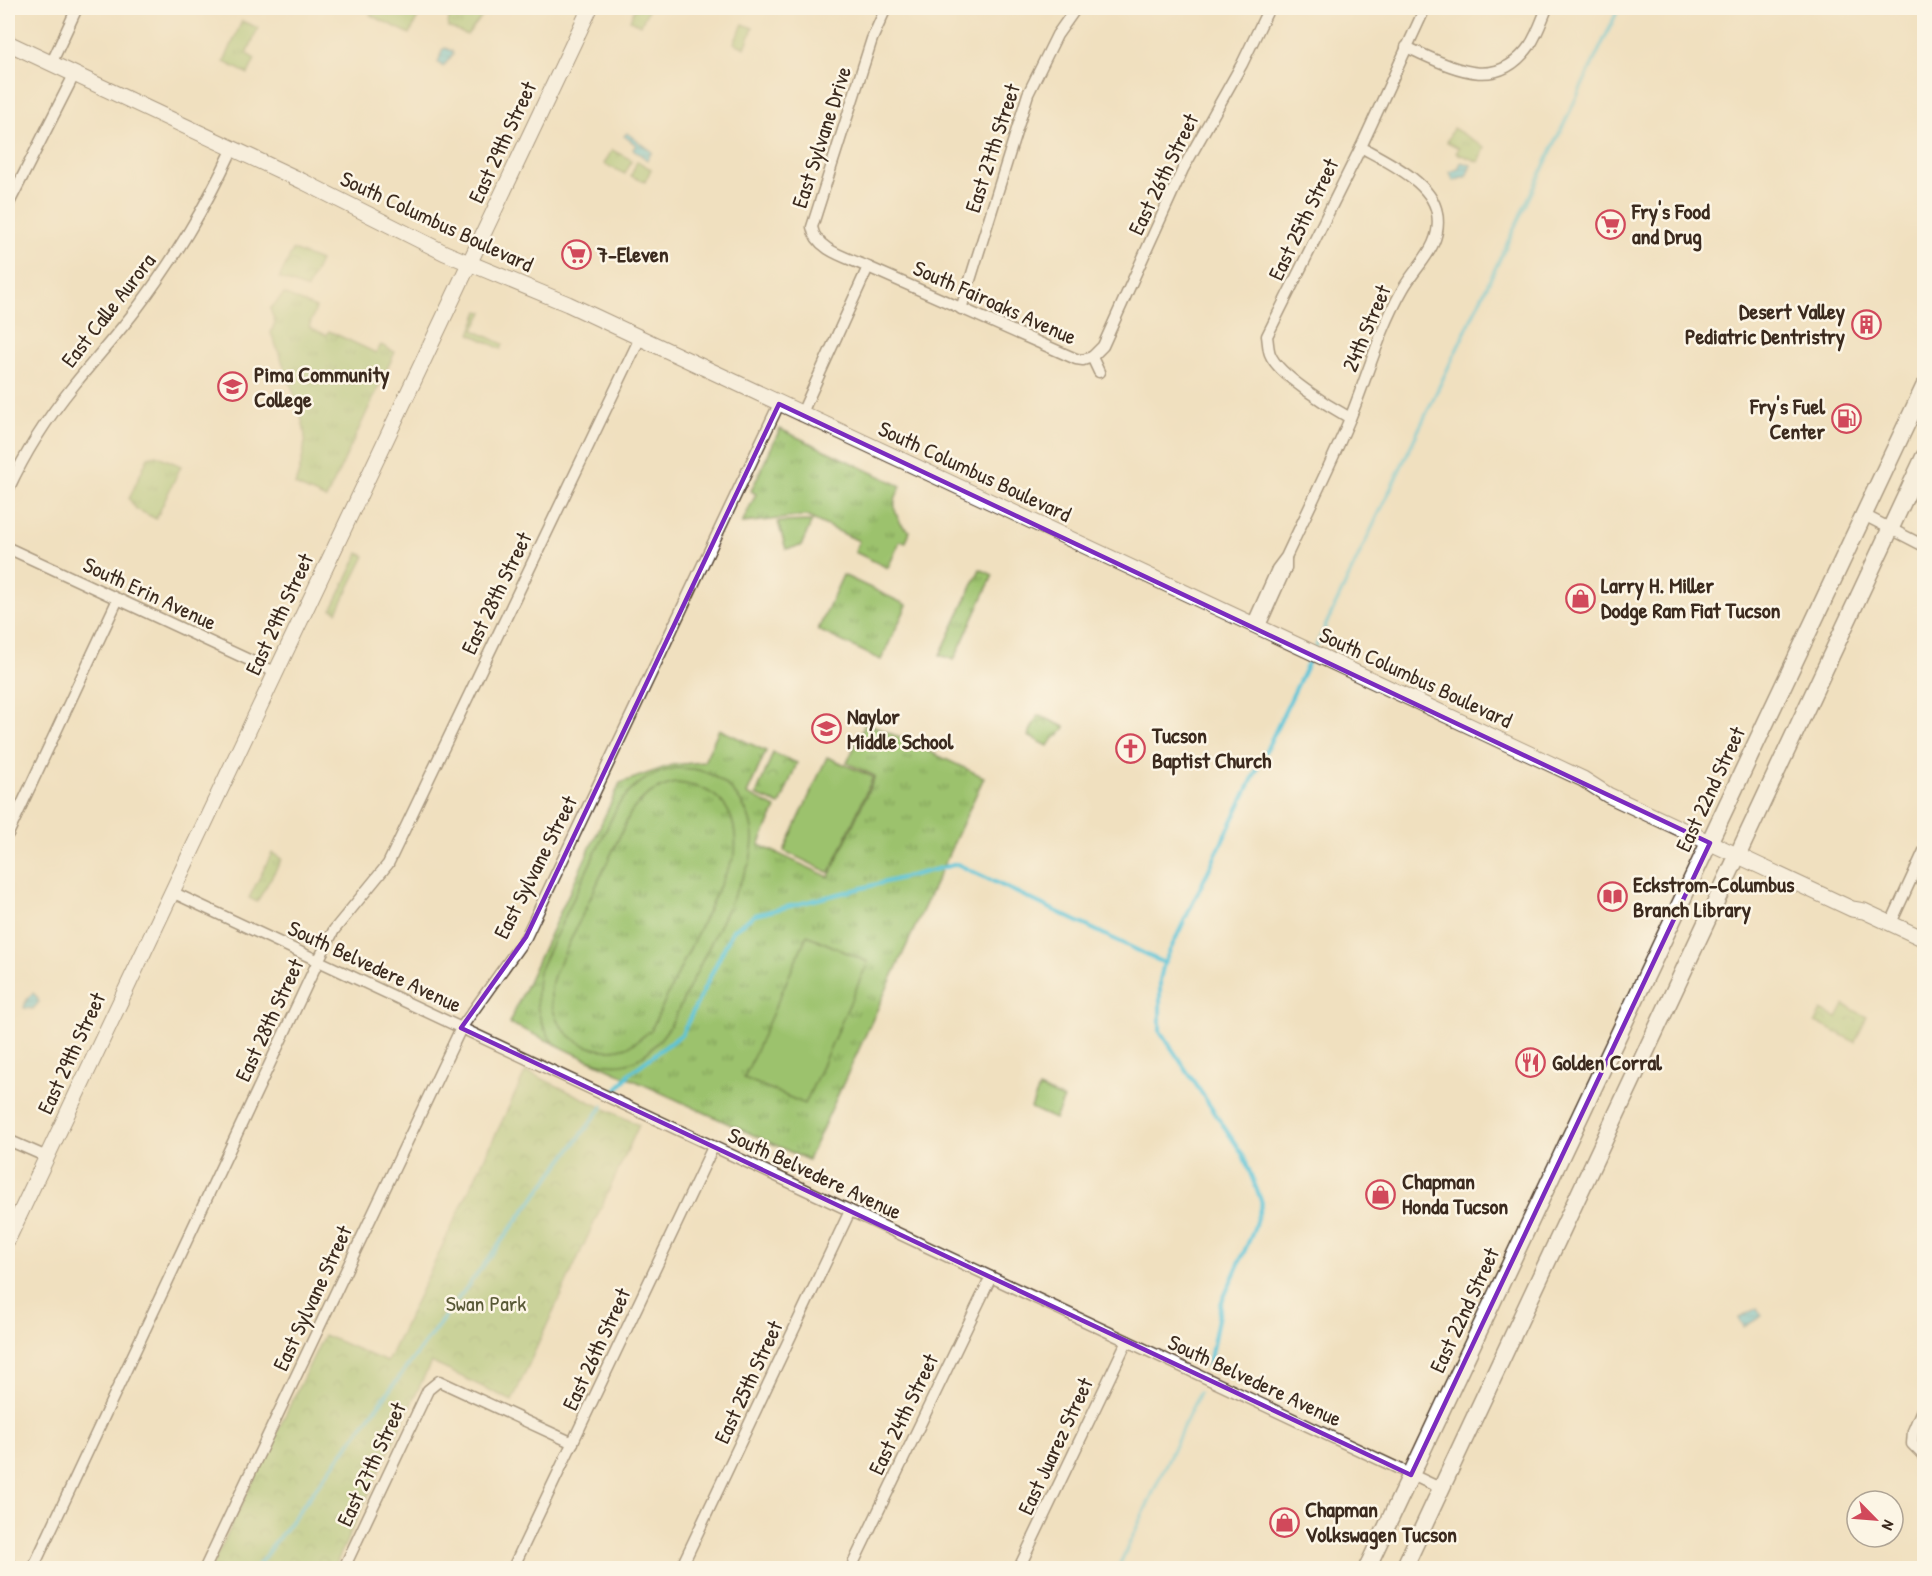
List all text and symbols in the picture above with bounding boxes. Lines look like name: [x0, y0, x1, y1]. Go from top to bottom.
street label: East Sylvane Drive: [784, 62, 858, 212]
street label: East 29th Street: [461, 76, 543, 208]
street label: East 27th Street: [957, 79, 1027, 216]
street label: East 26th Street: [1121, 108, 1206, 240]
street label: East 25th Street: [1261, 153, 1346, 285]
street label: South Columbus Boulevard: [336, 163, 539, 279]
place label: Fry's Food and Drug: [1631, 196, 1710, 252]
supermarket icon: Fry's Food and Drug: [1595, 208, 1627, 240]
supermarket icon: 7-Eleven: [560, 238, 592, 270]
place label: 7-Eleven: [596, 239, 669, 269]
street label: East Calle Aurora: [54, 246, 162, 373]
street label: South Fairoaks Avenue: [909, 253, 1082, 352]
street label: 24th Street: [1334, 280, 1398, 376]
place label: Desert Valley Pediatric Dentristry: [1685, 296, 1846, 352]
building icon: Desert Valley Pediatric Dentristry: [1850, 308, 1882, 340]
place label: Pima Community College: [254, 359, 390, 415]
school or university icon: Pima Community College: [217, 371, 249, 403]
place label: Fry's Fuel Center: [1749, 391, 1826, 446]
fuel station icon: Fry's Fuel Center: [1830, 403, 1862, 435]
street label: South Columbus Boulevard: [874, 413, 1077, 529]
street label: East 28th Street: [454, 527, 539, 659]
street label: East 29th Street: [238, 548, 320, 680]
street label: South Erin Avenue: [79, 549, 222, 637]
place label: Larry H. Miller Dodge Ram Fiat Tucson: [1601, 570, 1781, 626]
shop icon: Larry H. Miller Dodge Ram Fiat Tucson: [1564, 582, 1596, 614]
street label: South Columbus Boulevard: [1315, 619, 1518, 735]
place label: Naylor Middle School: [847, 701, 954, 756]
school or university icon: Naylor Middle School: [810, 713, 842, 745]
place label: Tucson Baptist Church: [1151, 720, 1272, 776]
street label: East 22nd Street: [1668, 721, 1752, 856]
church icon: Tucson Baptist Church: [1115, 732, 1147, 764]
street label: East Sylvane Street: [486, 790, 584, 944]
place label: Eckstrom-Columbus Branch Library: [1633, 869, 1795, 925]
library icon: Eckstrom-Columbus Branch Library: [1596, 881, 1628, 913]
street label: South Belvedere Avenue: [283, 913, 467, 1019]
street label: East 28th Street: [227, 953, 311, 1086]
street label: East 29th Street: [30, 987, 112, 1119]
restaurant icon: Golden Corral: [1515, 1046, 1547, 1078]
place label: Golden Corral: [1552, 1047, 1663, 1077]
street label: South Belvedere Avenue: [723, 1120, 907, 1226]
place label: Chapman Honda Tucson: [1402, 1166, 1508, 1221]
shop icon: Chapman Honda Tucson: [1365, 1178, 1397, 1210]
street label: East Sylvane Street: [265, 1220, 359, 1376]
street label: East 22nd Street: [1422, 1242, 1506, 1377]
street label: East 26th Street: [555, 1283, 638, 1415]
park label: Swan Park: [446, 1288, 526, 1318]
street label: East 25th Street: [706, 1315, 790, 1448]
street label: South Belvedere Avenue: [1163, 1327, 1347, 1433]
street label: East 24th Street: [861, 1348, 945, 1479]
street label: East Juarez Street: [1010, 1372, 1100, 1519]
street label: East 27th Street: [329, 1397, 413, 1531]
north arrow: [1845, 1489, 1905, 1549]
place label: Chapman Volkswagen Tucson: [1305, 1494, 1457, 1550]
shop icon: Chapman Volkswagen Tucson: [1268, 1506, 1300, 1538]
text: N: [1877, 1517, 1900, 1534]

